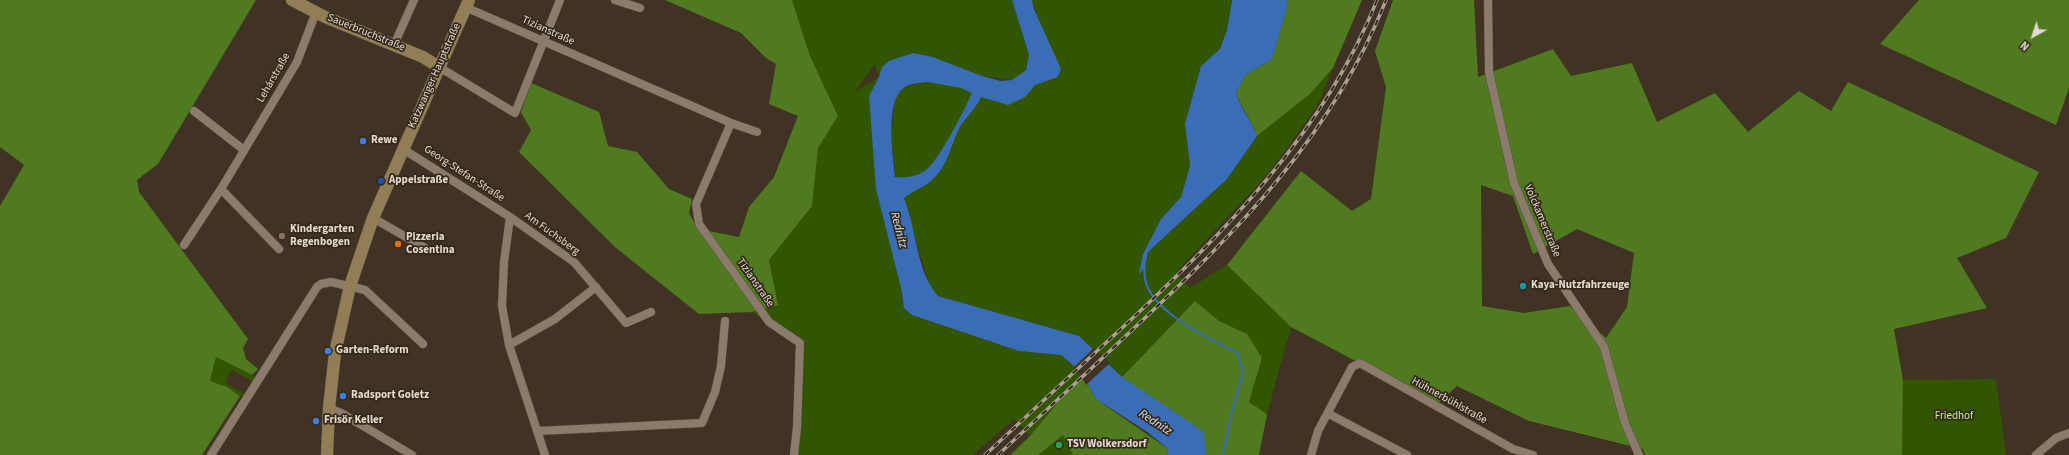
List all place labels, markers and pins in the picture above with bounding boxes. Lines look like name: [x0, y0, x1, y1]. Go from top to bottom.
place label: Rewe: [371, 134, 397, 148]
marker: Rewe: [358, 136, 368, 146]
place label: Appelstraße: [389, 174, 448, 188]
marker: Appelstraße: [376, 176, 386, 186]
place label: Kindergarten Regenbogen: [290, 223, 354, 249]
marker: Kindergarten Regenbogen: [277, 231, 287, 241]
place label: Pizzeria Cosentina: [406, 231, 455, 257]
marker: Pizzeria Cosentina: [393, 239, 403, 249]
place label: Kaya-Nutzfahrzeuge: [1531, 279, 1630, 293]
marker: Kaya-Nutzfahrzeuge: [1518, 281, 1528, 291]
place label: Garten-Reform: [336, 344, 409, 358]
marker: Garten-Reform: [323, 346, 333, 356]
place label: Radsport Goletz: [351, 389, 429, 403]
marker: Radsport Goletz: [338, 391, 348, 401]
place label: Frisör Keller: [324, 414, 383, 428]
marker: Frisör Keller: [311, 416, 321, 426]
place label: TSV Wolkersdorf: [1067, 438, 1147, 452]
marker: TSV Wolkersdorf: [1054, 440, 1064, 450]

